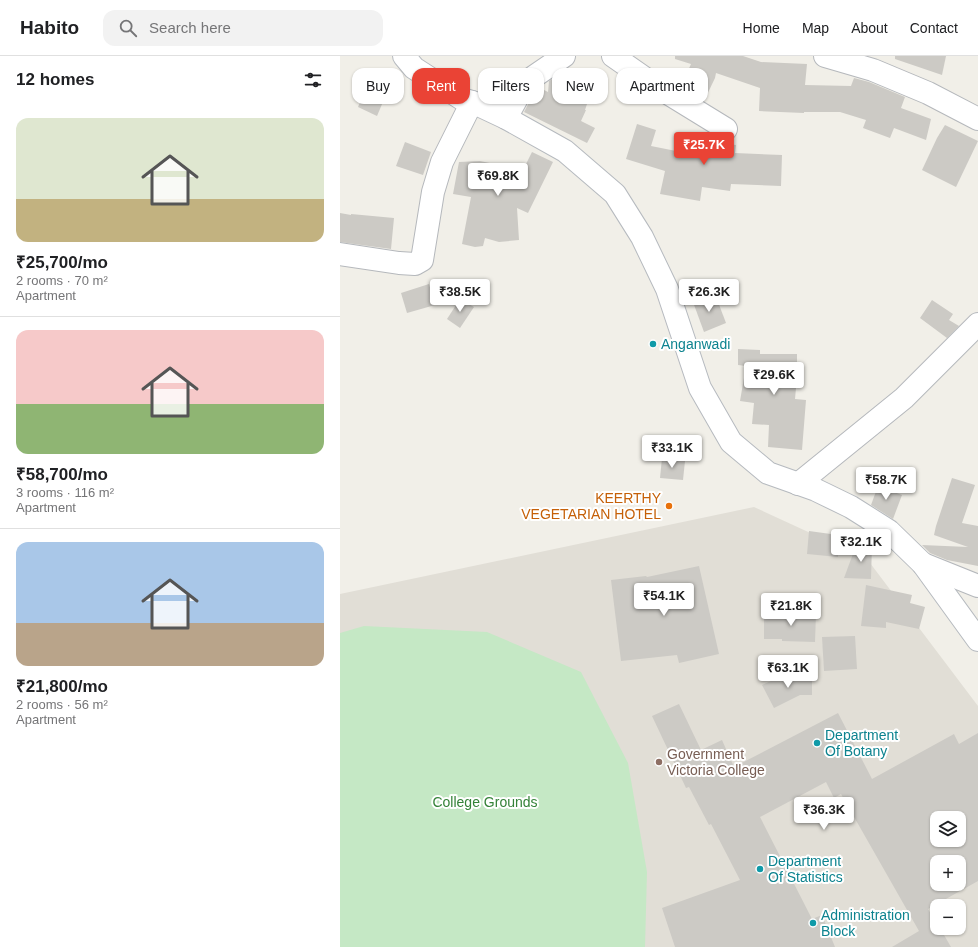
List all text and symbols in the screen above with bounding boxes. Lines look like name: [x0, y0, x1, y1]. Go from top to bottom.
search box: [103, 10, 383, 46]
text: Habito: [20, 17, 79, 38]
icon: search: [117, 17, 139, 39]
text: Search here: [149, 19, 231, 36]
text: Home: [743, 20, 780, 36]
text: Map: [802, 20, 829, 36]
text: About: [851, 20, 888, 36]
text: Contact: [910, 20, 958, 36]
chip: Buy: [352, 68, 404, 104]
chip: Rent: [412, 68, 470, 104]
chip: Filters: [478, 68, 544, 104]
chip: New: [552, 68, 608, 104]
chip: Apartment: [616, 68, 708, 104]
icon: filters: [302, 69, 324, 91]
text: 12 homes: [16, 70, 94, 89]
pin: ₹25.7K: [671, 132, 737, 166]
text: ₹25.7K: [683, 137, 725, 152]
icon: home: [134, 144, 206, 216]
pin: ₹69.8K: [465, 163, 531, 197]
text: ₹69.8K: [477, 168, 519, 183]
text: ₹25,700/mo: [16, 253, 108, 272]
text: 2 rooms · 70 m²: [16, 273, 108, 288]
pin: ₹38.5K: [427, 279, 493, 313]
pin: ₹26.3K: [676, 279, 742, 313]
text: ₹38.5K: [439, 284, 481, 299]
text: ₹26.3K: [688, 284, 730, 299]
text: Apartment: [16, 288, 76, 303]
place label: Anganwadi: [661, 336, 730, 352]
marker: Anganwadi: [648, 339, 658, 349]
icon: home: [134, 356, 206, 428]
pin: ₹29.6K: [741, 362, 807, 396]
text: ₹29.6K: [753, 367, 795, 382]
pin: ₹33.1K: [639, 435, 705, 469]
text: ₹33.1K: [651, 440, 693, 455]
text: ₹58,700/mo: [16, 465, 108, 484]
pin: ₹58.7K: [853, 467, 919, 501]
text: ₹58.7K: [865, 472, 907, 487]
text: 3 rooms · 116 m²: [16, 485, 114, 500]
place label: KEERTHY VEGETARIAN HOTEL: [521, 490, 662, 522]
text: Apartment: [16, 500, 76, 515]
marker: KEERTHY VEGETARIAN HOTEL: [664, 501, 674, 511]
pin: ₹32.1K: [828, 529, 894, 563]
text: ₹32.1K: [840, 534, 882, 549]
icon: home: [134, 568, 206, 640]
pin: ₹54.1K: [631, 583, 697, 617]
text: ₹54.1K: [643, 588, 685, 603]
pin: ₹21.8K: [758, 593, 824, 627]
text: ₹21.8K: [770, 598, 812, 613]
pin: ₹63.1K: [755, 655, 821, 689]
text: ₹63.1K: [767, 660, 809, 675]
text: ₹21,800/mo: [16, 677, 108, 696]
text: 2 rooms · 56 m²: [16, 697, 108, 712]
text: Apartment: [16, 712, 76, 727]
place label: Department Of Botany: [825, 727, 898, 759]
marker: Department Of Botany: [812, 738, 822, 748]
place label: Government Victoria College: [667, 746, 765, 778]
marker: Government Victoria College: [654, 757, 664, 767]
park label: College Grounds: [432, 794, 538, 810]
pin: ₹36.3K: [791, 797, 857, 831]
text: ₹36.3K: [803, 802, 845, 817]
map controls: [930, 811, 966, 935]
button: layers: [930, 811, 966, 847]
place label: Department Of Statistics: [768, 853, 843, 885]
button: +: [930, 855, 966, 891]
marker: Department Of Statistics: [755, 864, 765, 874]
button: −: [930, 899, 966, 935]
place label: Administration Block: [821, 907, 910, 939]
marker: Administration Block: [808, 918, 818, 928]

